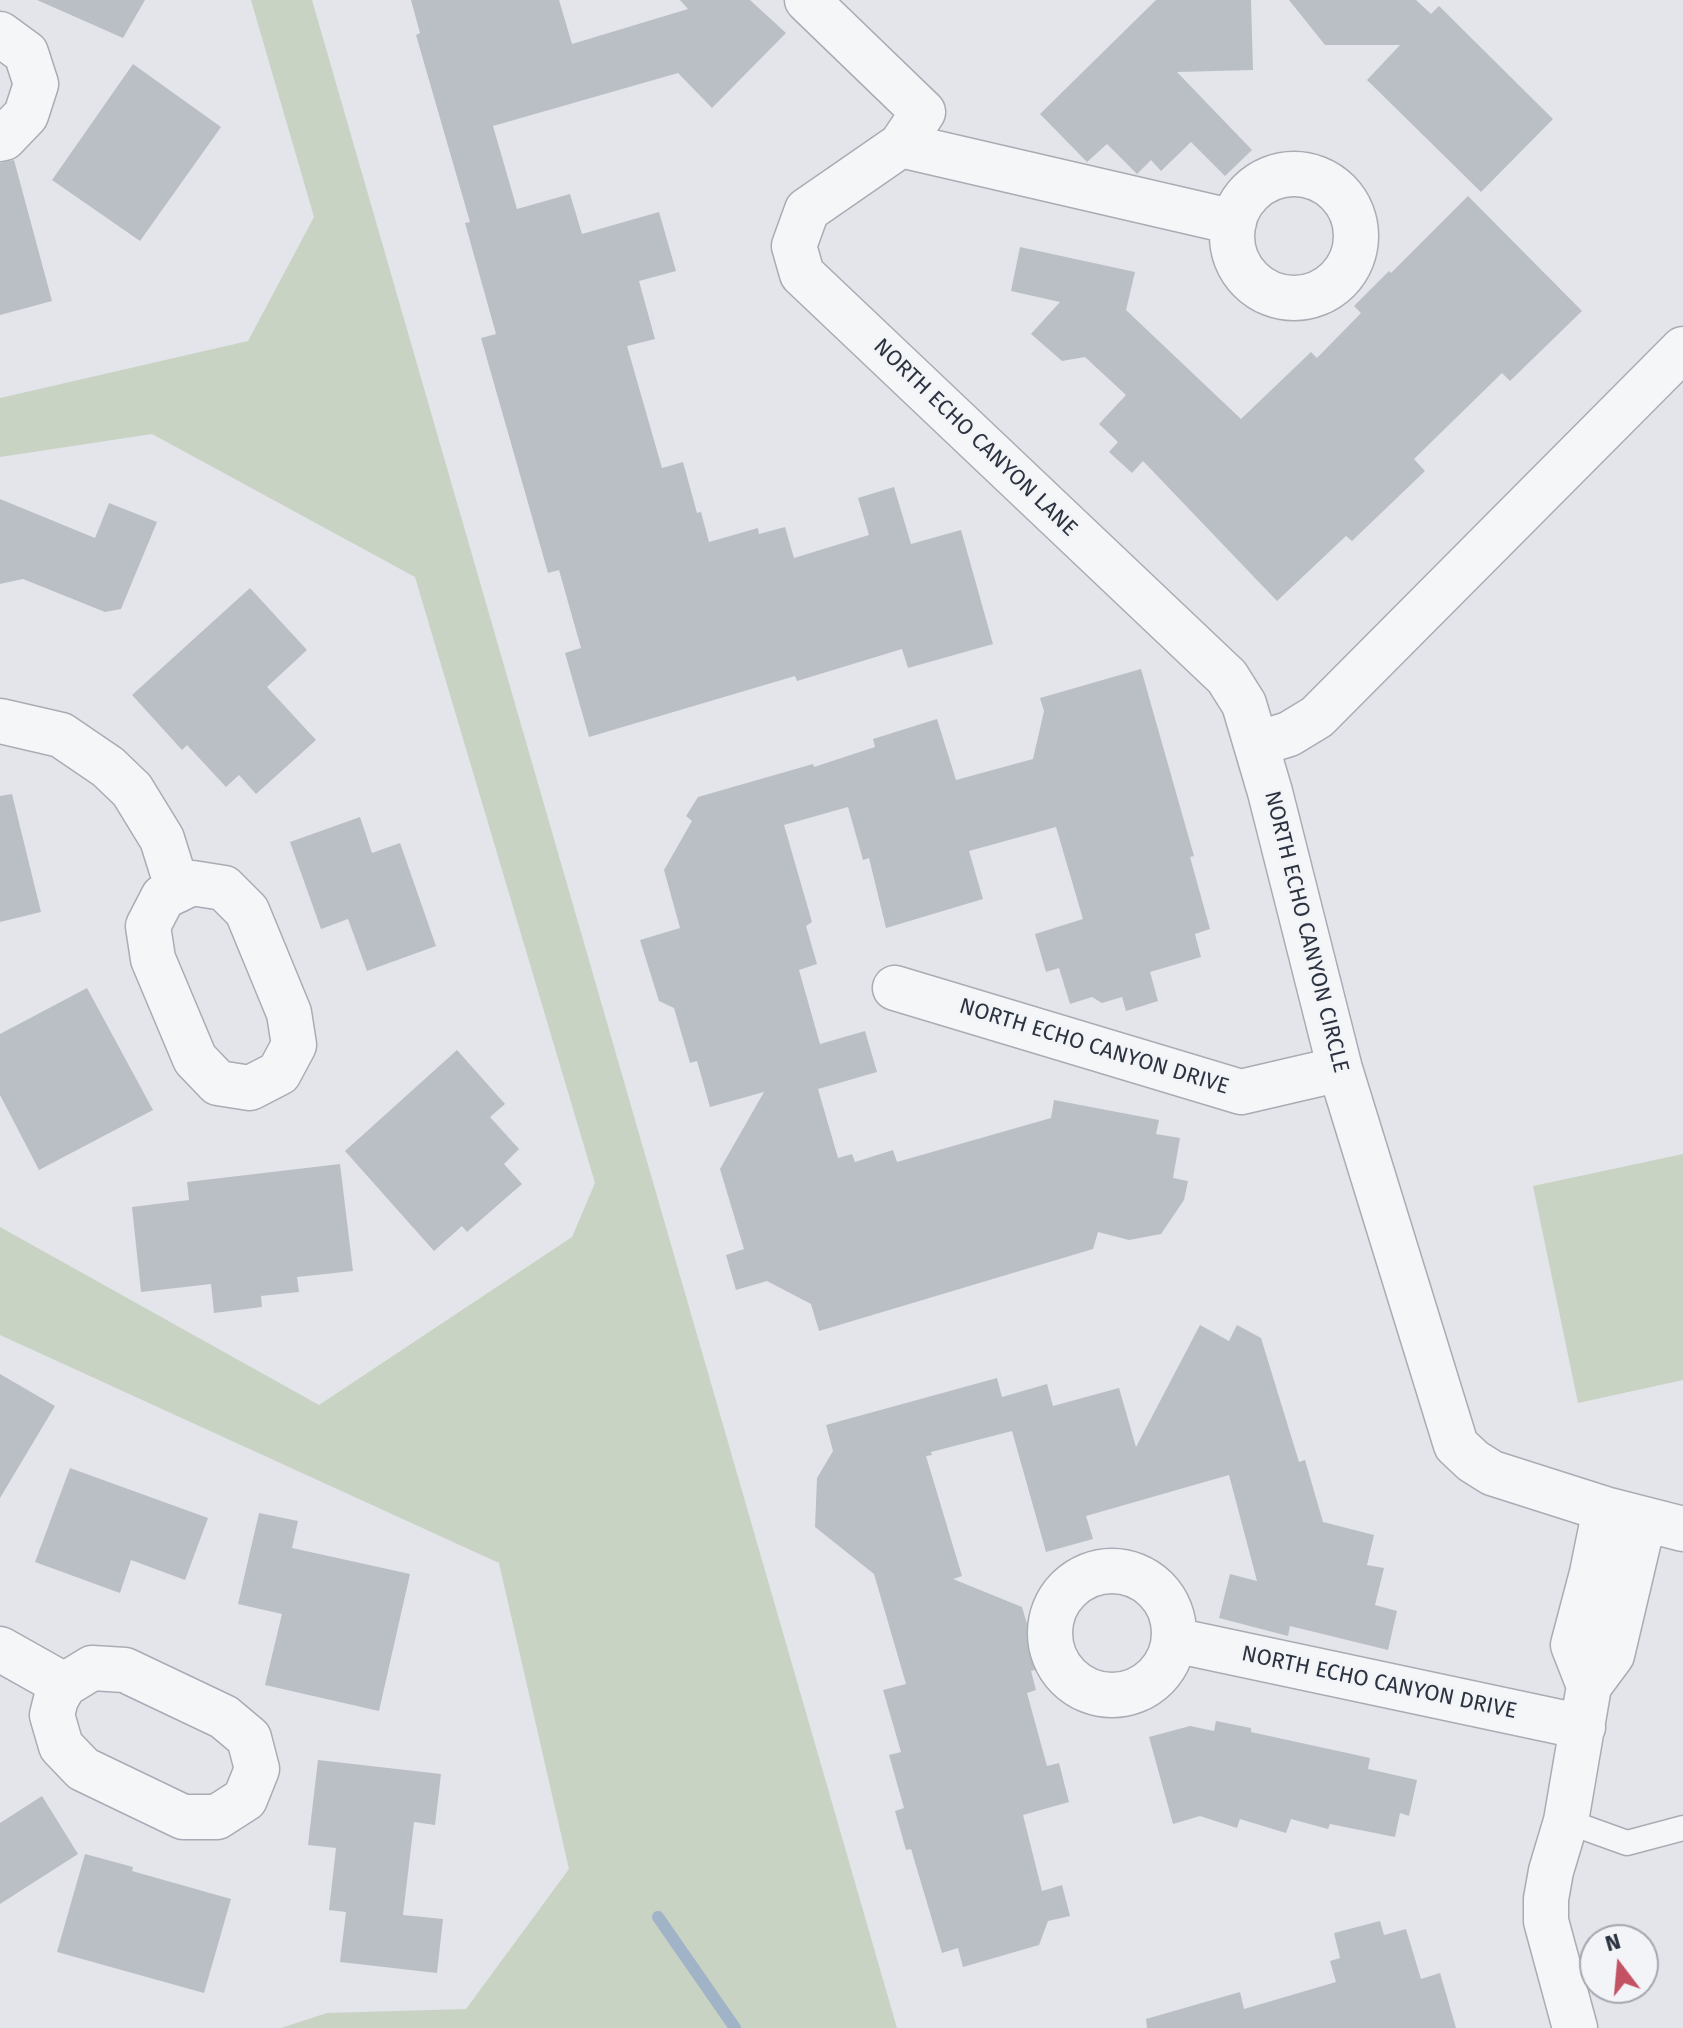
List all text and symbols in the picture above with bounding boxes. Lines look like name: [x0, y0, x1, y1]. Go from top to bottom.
street label: NORTH ECHO CANYON LANE: [868, 334, 1082, 542]
street label: NORTH ECHO CANYON CIRCLE: [1258, 788, 1354, 1076]
street label: NORTH ECHO CANYON DRIVE: [956, 993, 1232, 1101]
street label: NORTH ECHO CANYON DRIVE: [1239, 1641, 1519, 1725]
north arrow: [1579, 1924, 1659, 2004]
text: N: [1602, 1927, 1624, 1957]

